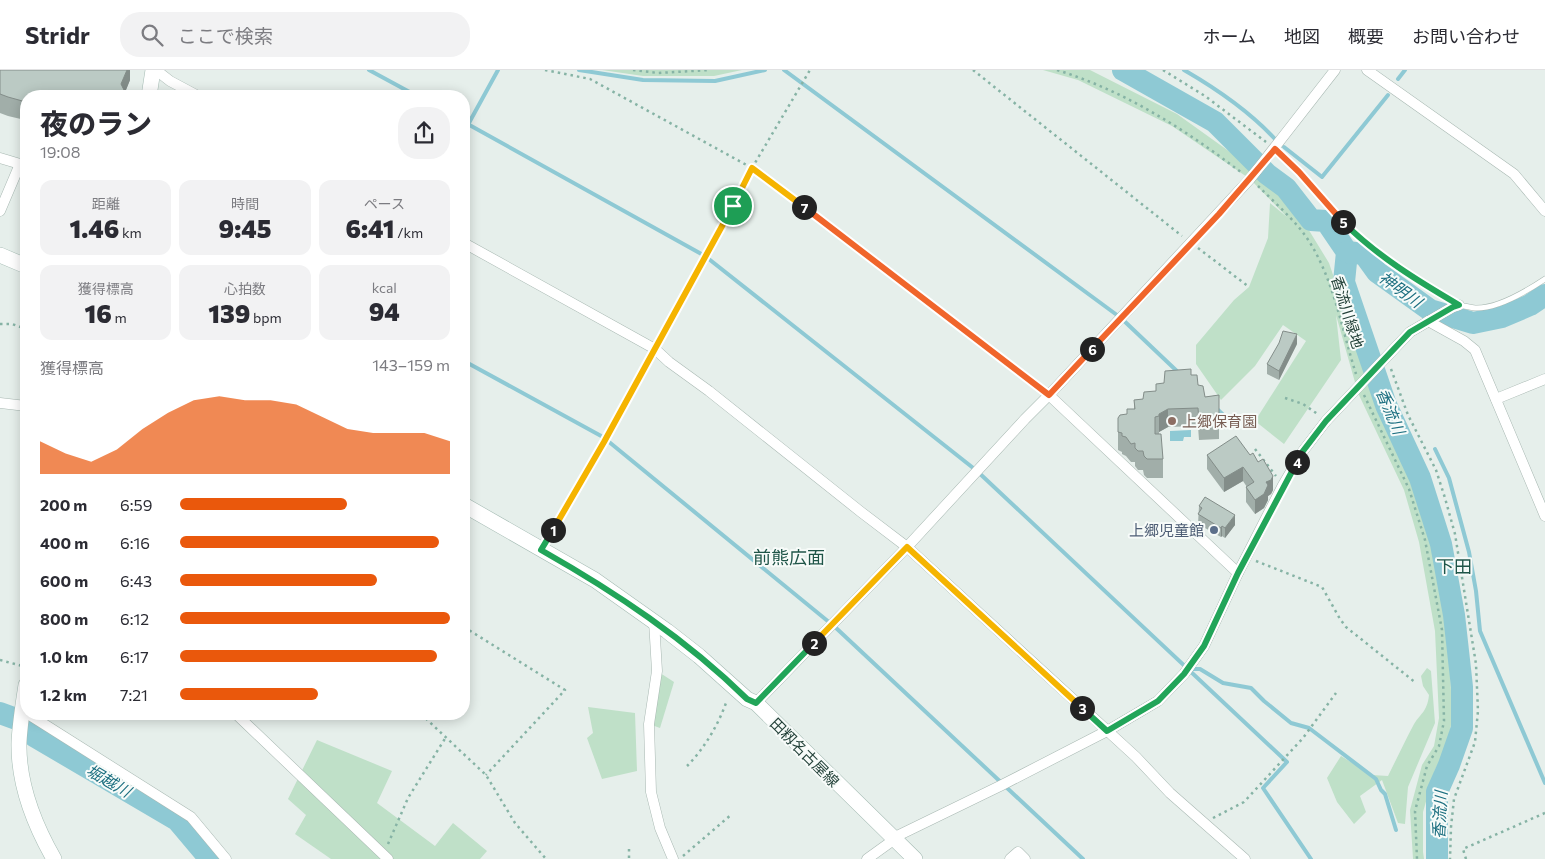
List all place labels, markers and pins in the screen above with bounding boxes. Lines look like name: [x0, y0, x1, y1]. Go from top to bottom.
pin: [712, 185, 754, 227]
pin: 7: [792, 194, 816, 220]
pin: 5: [1330, 210, 1356, 234]
pin: 6: [1080, 336, 1104, 362]
place label: 上郷保育園: [1182, 412, 1257, 430]
marker: 上郷保育園: [1166, 415, 1178, 427]
pin: 4: [1284, 450, 1310, 474]
pin: 1: [540, 518, 566, 542]
place label: 上郷児童館: [1129, 521, 1204, 539]
marker: 上郷児童館: [1208, 524, 1220, 536]
pin: 2: [802, 630, 826, 656]
pin: 3: [1070, 696, 1094, 720]

